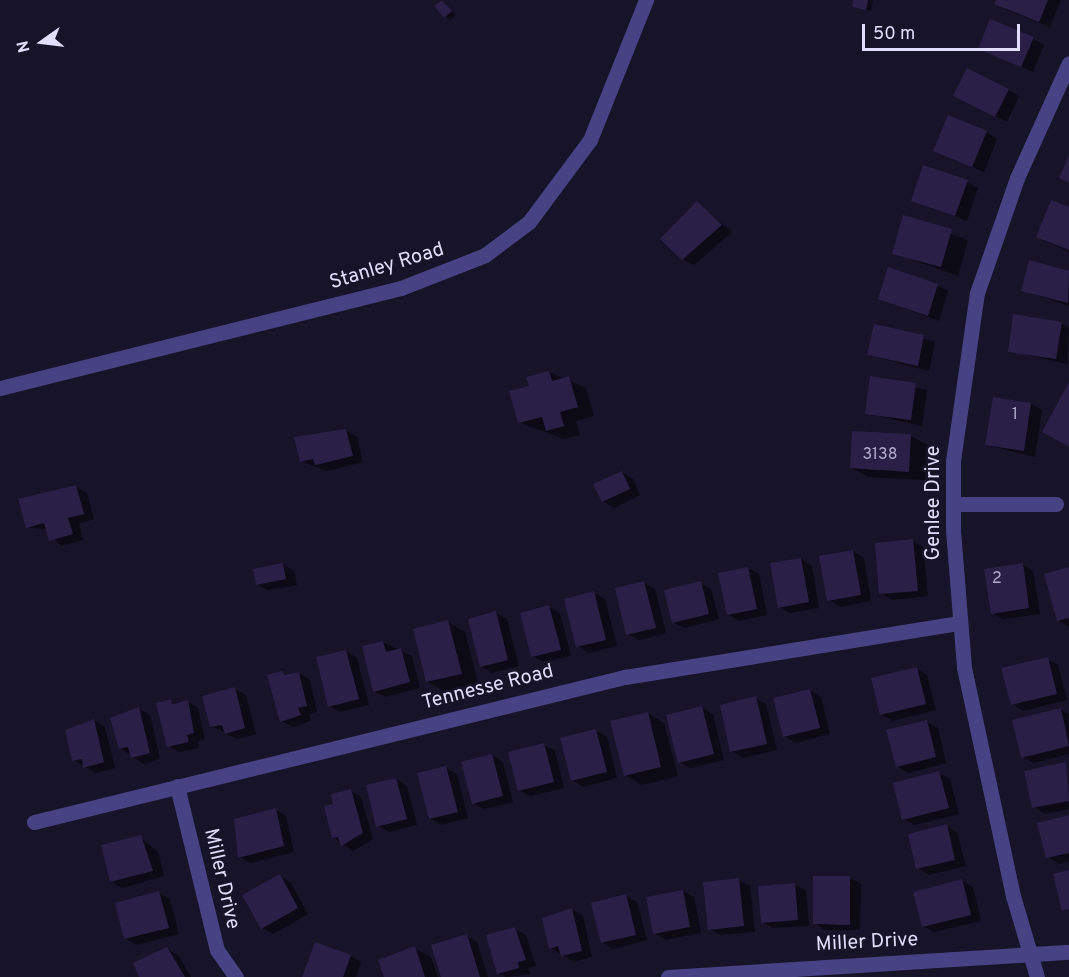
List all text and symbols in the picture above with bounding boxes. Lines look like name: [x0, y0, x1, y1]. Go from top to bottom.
north arrow: [12, 12, 72, 72]
scale bar: [865, 12, 1022, 50]
text: 50 m: [873, 23, 915, 46]
text: N: [13, 38, 36, 54]
street label: Stanley Road: [327, 238, 447, 296]
house number: 1: [1012, 405, 1018, 425]
house number: 3138: [863, 445, 897, 465]
street label: Genlee Drive: [922, 445, 946, 561]
house number: 2: [992, 569, 1002, 589]
street label: Tennesse Road: [420, 660, 556, 716]
street label: Miller Drive: [198, 826, 244, 932]
street label: Miller Drive: [815, 928, 919, 958]

